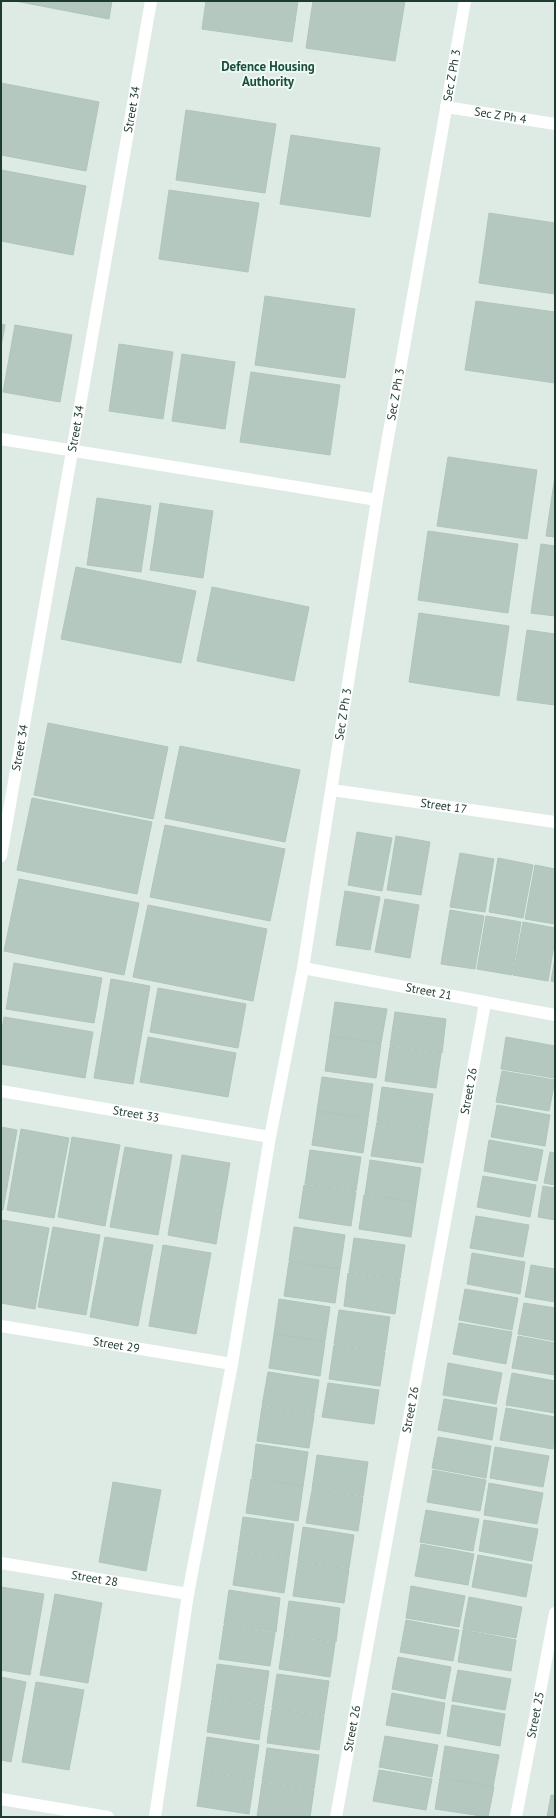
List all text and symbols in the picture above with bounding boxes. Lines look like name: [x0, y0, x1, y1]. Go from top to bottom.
street label: Sec Z Ph 3: [439, 48, 463, 102]
district label: Defence Housing Authority: [221, 58, 315, 90]
street label: Street 34: [120, 84, 143, 134]
street label: Sec Z Ph 4: [473, 104, 528, 127]
street label: Sec Z Ph 3: [383, 367, 407, 422]
street label: Street 34: [64, 404, 87, 453]
street label: Sec Z Ph 3: [331, 687, 354, 741]
street label: Street 34: [8, 723, 31, 772]
street label: Street 17: [420, 795, 468, 816]
street label: Street 21: [404, 979, 453, 1003]
street label: Street 26: [457, 1066, 480, 1115]
street label: Street 33: [112, 1102, 161, 1125]
street label: Street 29: [92, 1333, 141, 1356]
street label: Street 26: [398, 1385, 422, 1434]
street label: Street 28: [70, 1567, 119, 1589]
street label: Street 25: [523, 1690, 547, 1739]
street label: Street 26: [340, 1704, 363, 1753]

